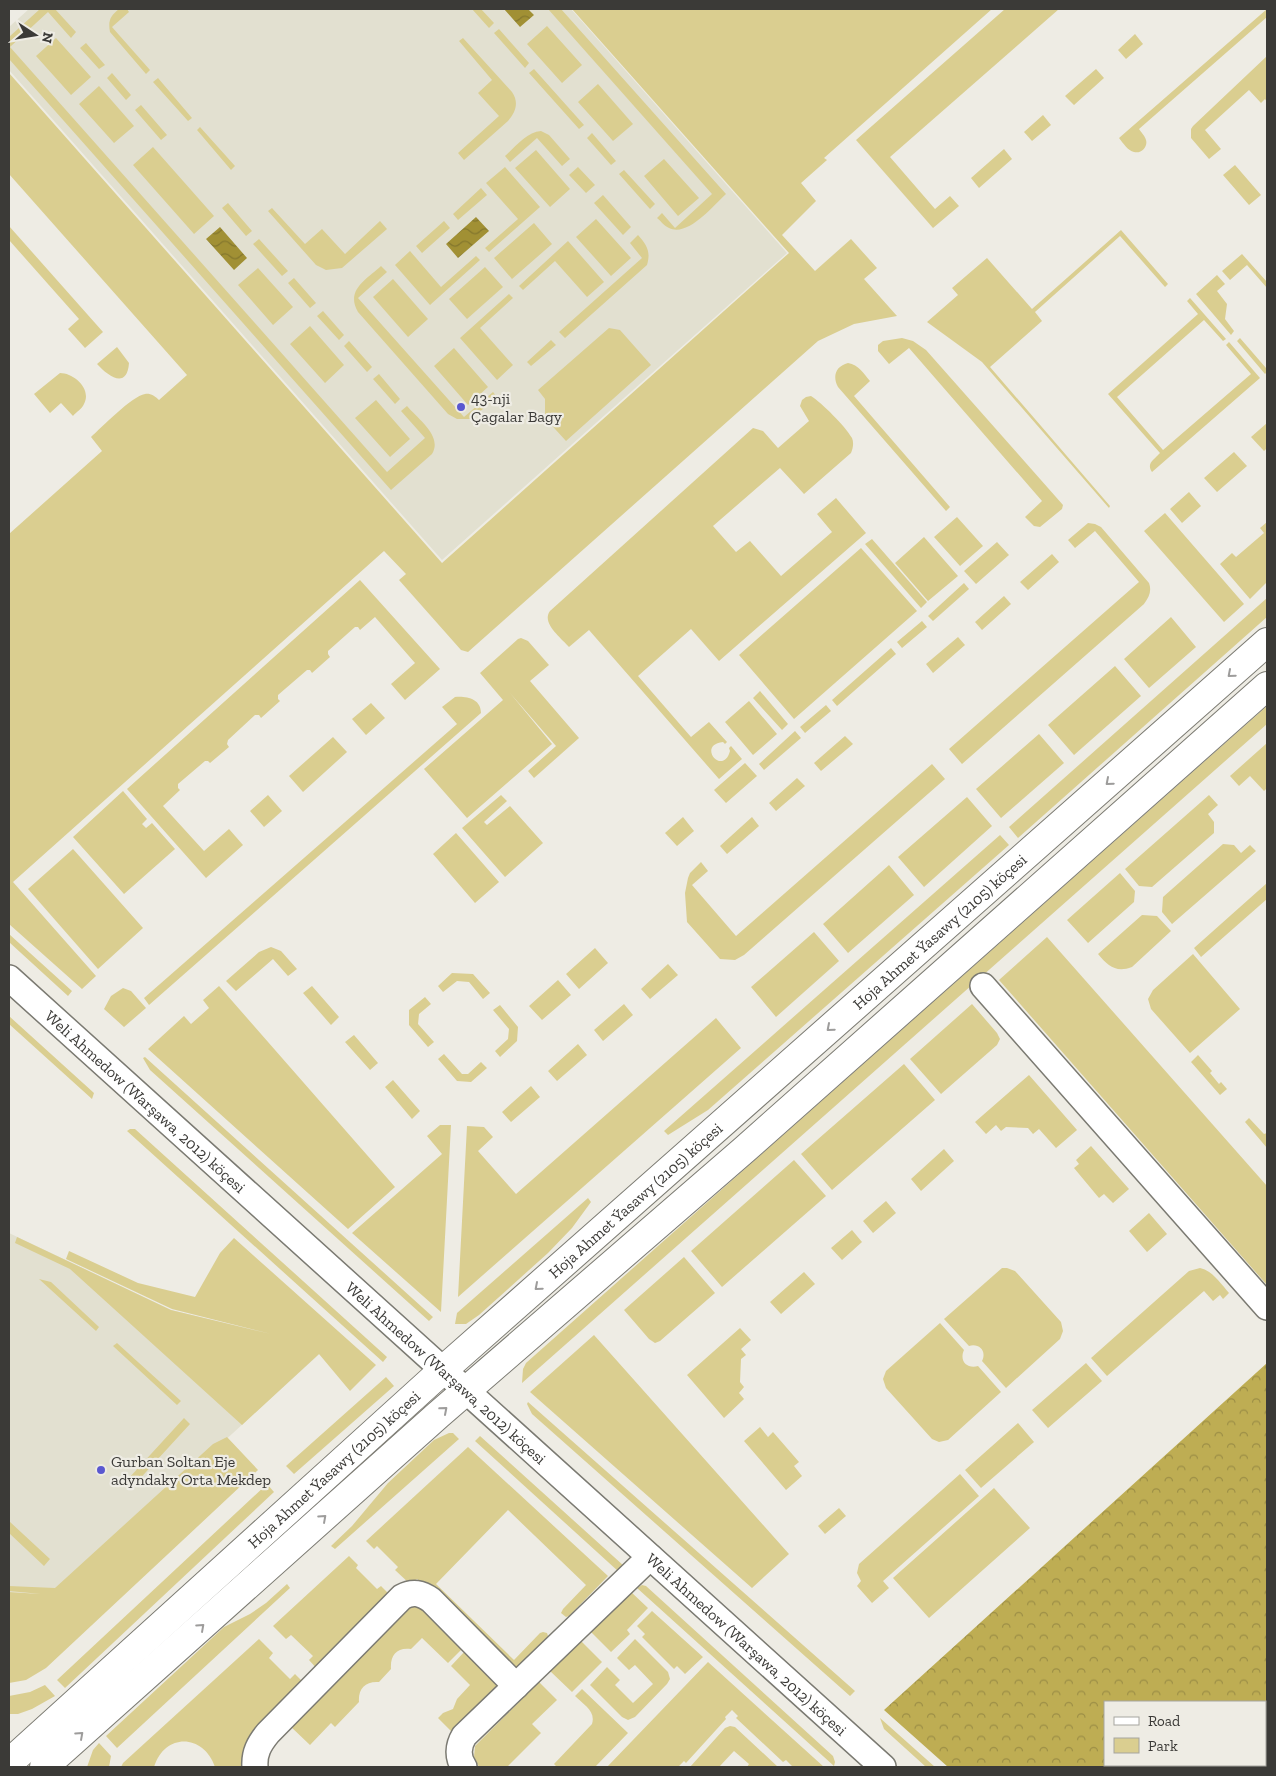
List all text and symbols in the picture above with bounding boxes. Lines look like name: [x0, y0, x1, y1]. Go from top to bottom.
north arrow: [10, 10, 60, 60]
text: N: [38, 31, 57, 45]
place label: 43-nji Çagalar Bagy: [471, 389, 563, 426]
marker: 43-nji Çagalar Bagy: [455, 401, 467, 413]
one-way arrow: [1227, 668, 1236, 677]
one-way arrow: [1106, 776, 1115, 784]
street label: Hoja Ahmet Ýasawy (2105) köçesi: [849, 850, 1031, 1014]
street label: Weli Ahmedow (Warşawa, 2012) köçesi: [41, 1006, 250, 1197]
one-way arrow: [826, 1023, 835, 1032]
street label: Hoja Ahmet Ýasawy (2105) köçesi: [545, 1118, 727, 1282]
street label: Weli Ahmedow (Warşawa, 2012) köçesi: [342, 1278, 550, 1469]
one-way arrow: [534, 1281, 543, 1290]
street label: Hoja Ahmet Ýasawy (2105) köçesi: [244, 1386, 424, 1552]
one-way arrow: [438, 1407, 447, 1416]
place label: Gurban Soltan Eje adyndaky Orta Mekdep: [111, 1452, 271, 1489]
marker: Gurban Soltan Eje adyndaky Orta Mekdep: [95, 1464, 107, 1476]
one-way arrow: [317, 1515, 326, 1524]
street label: Weli Ahmedow (Warşawa, 2012) köçesi: [642, 1549, 851, 1740]
one-way arrow: [196, 1623, 205, 1632]
legend: [1104, 1701, 1266, 1766]
text: Road: [1148, 1712, 1181, 1730]
one-way arrow: [75, 1732, 84, 1741]
text: Park: [1148, 1737, 1178, 1755]

